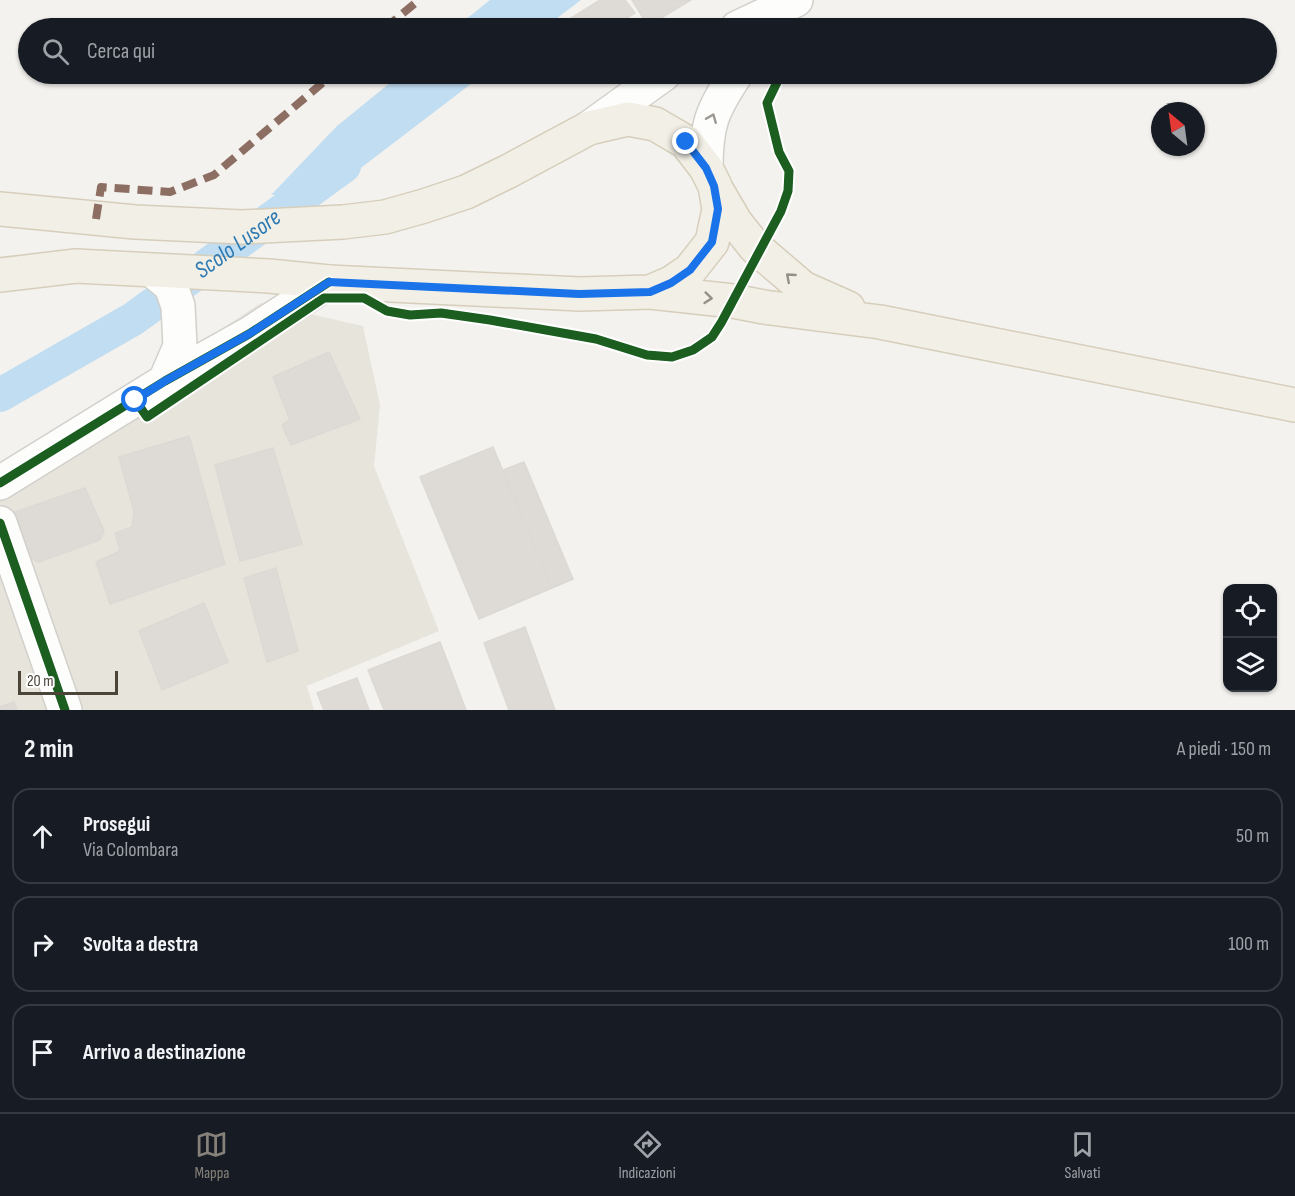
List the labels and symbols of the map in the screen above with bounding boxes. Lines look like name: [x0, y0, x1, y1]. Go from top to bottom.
north arrow: [1151, 102, 1205, 156]
one-way arrow: [705, 114, 717, 125]
route end: [672, 128, 698, 154]
water label: Scolo Lusore: [188, 202, 286, 284]
one-way arrow: [786, 273, 797, 284]
one-way arrow: [703, 291, 713, 304]
route start: [121, 386, 147, 412]
scale bar: [18, 668, 118, 696]

